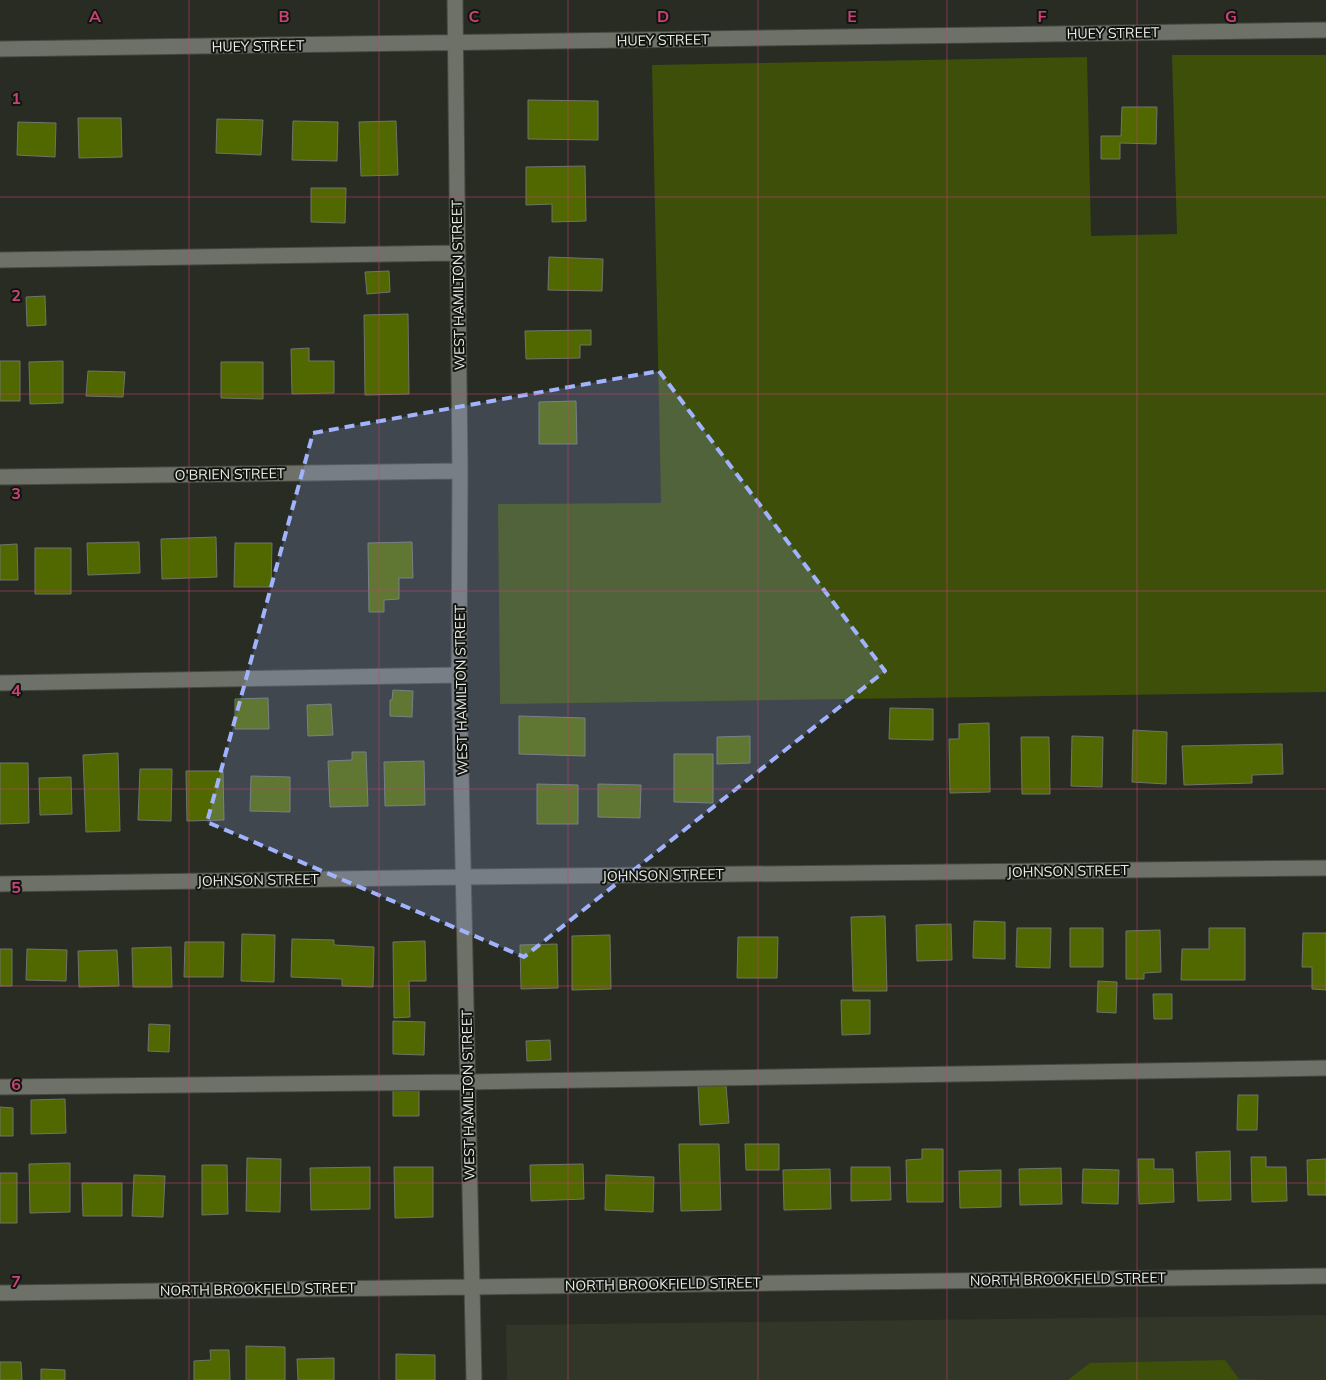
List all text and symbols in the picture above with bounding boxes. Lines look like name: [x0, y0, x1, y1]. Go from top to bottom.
text: A: [89, 6, 101, 26]
text: B: [278, 6, 290, 26]
text: C: [469, 6, 480, 26]
text: D: [657, 6, 669, 26]
text: E: [847, 6, 857, 26]
text: F: [1037, 6, 1047, 26]
text: G: [1225, 6, 1237, 26]
street label: HUEY STREET: [1067, 23, 1160, 43]
street label: HUEY STREET: [617, 30, 710, 50]
street label: HUEY STREET: [212, 36, 305, 56]
text: 1: [11, 88, 21, 108]
street label: WEST HAMILTON STREET: [448, 199, 468, 371]
text: 2: [11, 285, 21, 305]
street label: O'BRIEN STREET: [175, 464, 286, 484]
text: 3: [11, 483, 21, 503]
street label: WEST HAMILTON STREET: [451, 604, 471, 776]
text: 4: [11, 680, 21, 700]
street label: JOHNSON STREET: [1007, 861, 1130, 881]
street label: JOHNSON STREET: [602, 865, 725, 885]
street label: JOHNSON STREET: [197, 870, 320, 890]
text: 5: [11, 877, 21, 897]
street label: WEST HAMILTON STREET: [458, 1009, 478, 1181]
text: 6: [11, 1074, 21, 1094]
street label: NORTH BROOKFIELD STREET: [970, 1268, 1167, 1290]
text: 7: [11, 1271, 21, 1291]
street label: NORTH BROOKFIELD STREET: [565, 1273, 762, 1295]
street label: NORTH BROOKFIELD STREET: [160, 1278, 357, 1300]

